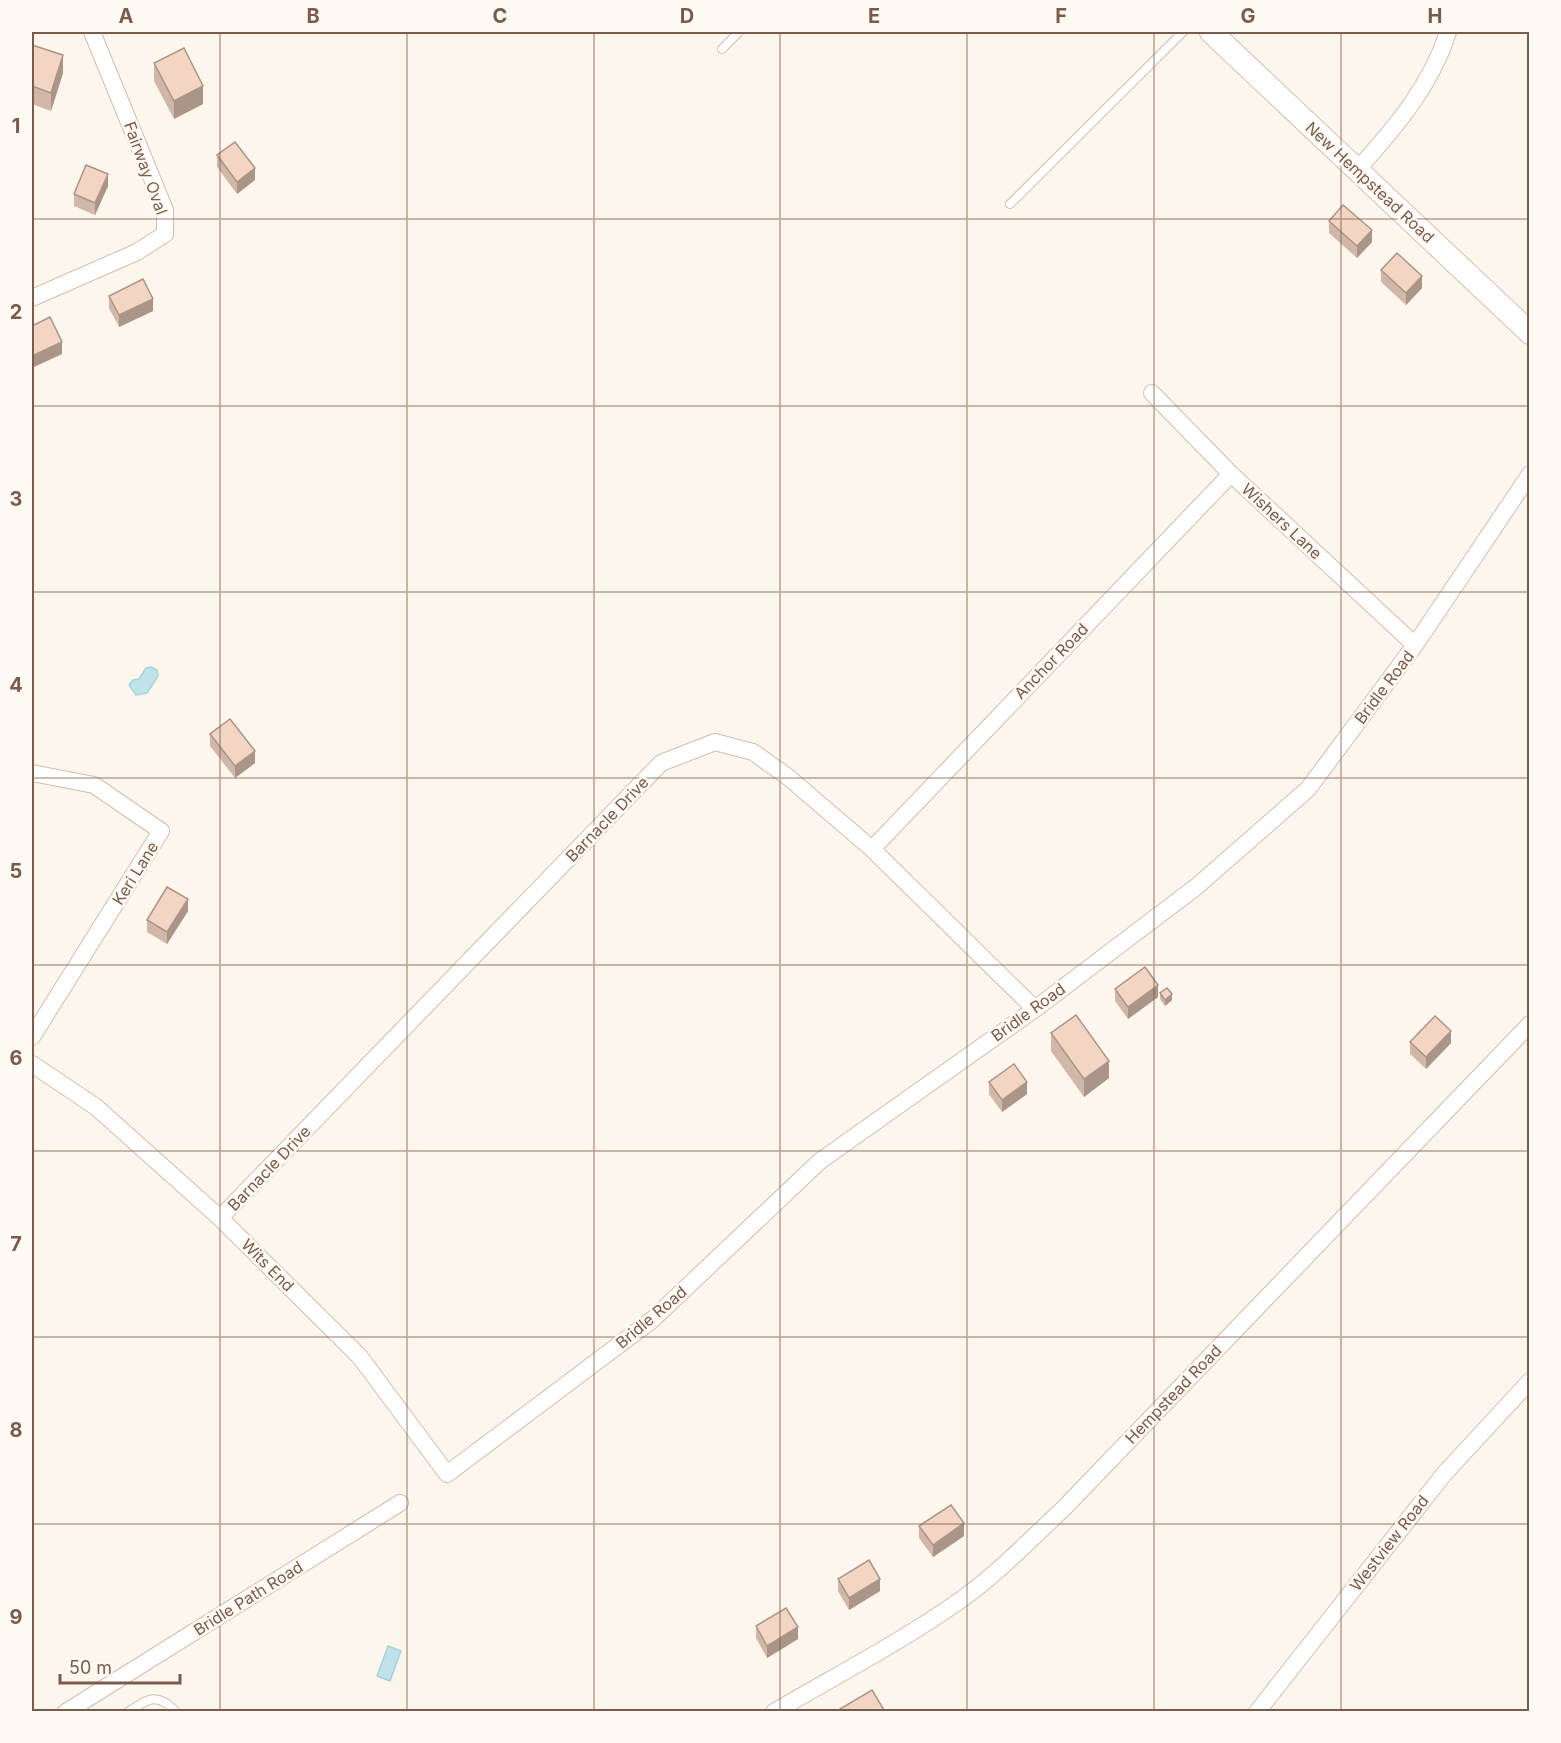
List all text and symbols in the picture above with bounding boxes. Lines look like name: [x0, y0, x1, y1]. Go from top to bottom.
text: A: [119, 4, 134, 28]
text: B: [306, 4, 320, 28]
text: C: [493, 4, 507, 28]
text: D: [680, 4, 694, 28]
text: E: [868, 4, 880, 28]
text: F: [1055, 4, 1067, 28]
text: G: [1240, 4, 1256, 28]
text: H: [1428, 4, 1442, 28]
text: 1: [12, 114, 20, 138]
street label: New Hempstead Road: [1302, 117, 1438, 247]
street label: Fairway Oval: [120, 119, 172, 217]
text: 2: [10, 300, 22, 324]
street label: Wishers Lane: [1238, 479, 1326, 563]
text: 3: [10, 487, 22, 511]
street label: Anchor Road: [1010, 619, 1092, 703]
street label: Bridle Road: [1350, 646, 1418, 728]
text: 4: [9, 673, 23, 697]
street label: Barnacle Drive: [561, 772, 653, 866]
street label: Keri Lane: [108, 838, 162, 908]
text: 5: [10, 859, 22, 883]
street label: Bridle Road: [987, 978, 1069, 1046]
text: 6: [10, 1046, 23, 1070]
street label: Barnacle Drive: [223, 1121, 315, 1215]
text: 7: [10, 1232, 22, 1256]
street label: Wits End: [237, 1234, 299, 1296]
street label: Bridle Road: [611, 1281, 691, 1353]
street label: Hempstead Road: [1121, 1340, 1225, 1448]
text: 8: [9, 1418, 23, 1442]
street label: Westview Road: [1345, 1491, 1433, 1595]
street label: Bridle Path Road: [190, 1556, 306, 1640]
text: 9: [10, 1605, 23, 1629]
scale bar: [60, 1647, 180, 1685]
text: 50 m: [69, 1657, 112, 1678]

